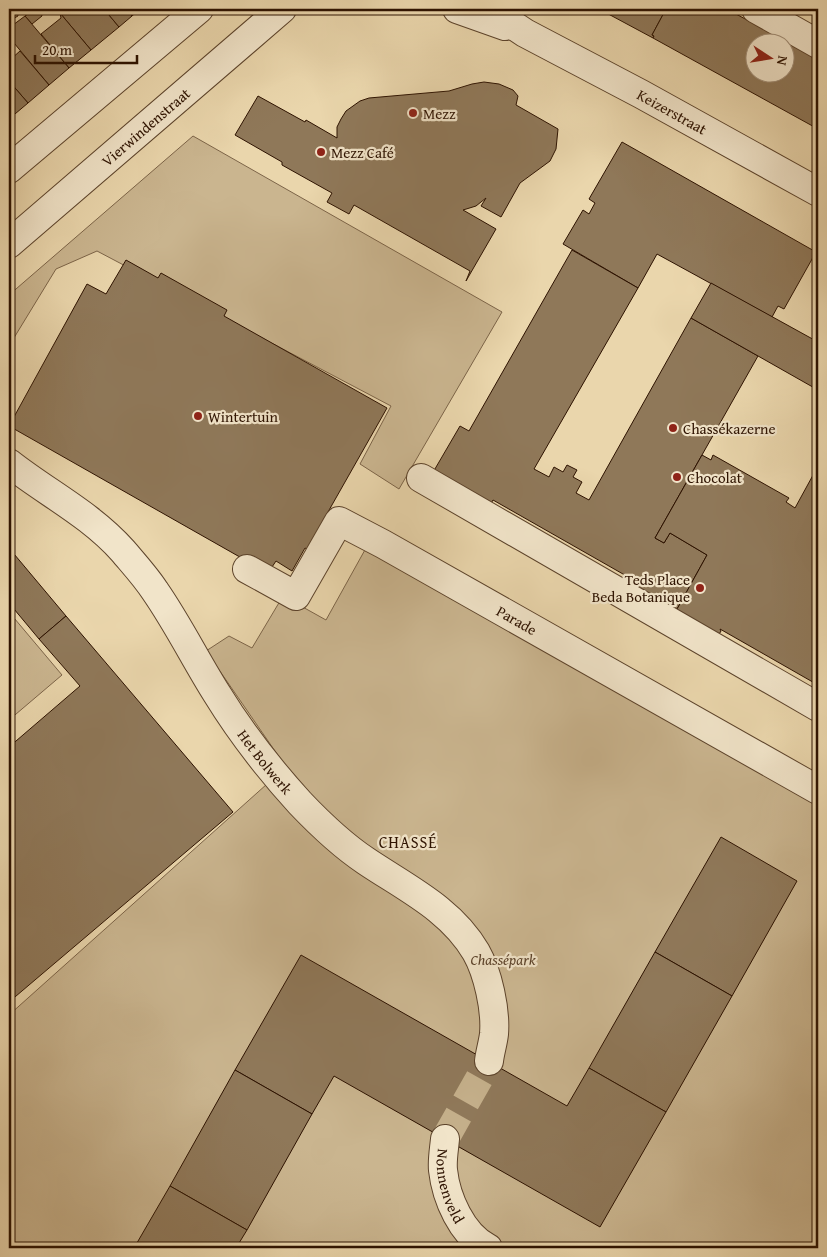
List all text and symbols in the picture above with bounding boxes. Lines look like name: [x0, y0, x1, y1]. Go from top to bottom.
scale bar: [35, 32, 138, 64]
north arrow: [744, 32, 794, 82]
text: 20 m: [42, 39, 73, 60]
text: N: [772, 54, 793, 68]
street label: Vierwindenstraat: [97, 82, 195, 171]
street label: Keizerstraat: [634, 84, 711, 139]
place label: Mezz: [423, 103, 456, 124]
marker: Mezz: [407, 107, 419, 119]
place label: Mezz Café: [331, 142, 394, 163]
marker: Mezz Café: [315, 146, 327, 158]
place label: Wintertuin: [208, 406, 279, 427]
marker: Wintertuin: [192, 410, 204, 422]
place label: Chassékazerne: [683, 418, 776, 439]
marker: Chassékazerne: [667, 422, 679, 434]
place label: Chocolat: [687, 467, 743, 488]
marker: Chocolat: [671, 471, 683, 483]
place label: Teds Place Beda Botanique: [592, 569, 690, 607]
marker: Teds Place Beda Botanique: [694, 582, 706, 594]
street label: Parade: [493, 600, 541, 640]
street label: Het Bolwerk: [233, 725, 298, 799]
district label: CHASSÉ: [379, 830, 437, 854]
park label: Chassépark: [470, 949, 536, 970]
street label: Nonnenveld: [432, 1148, 470, 1227]

